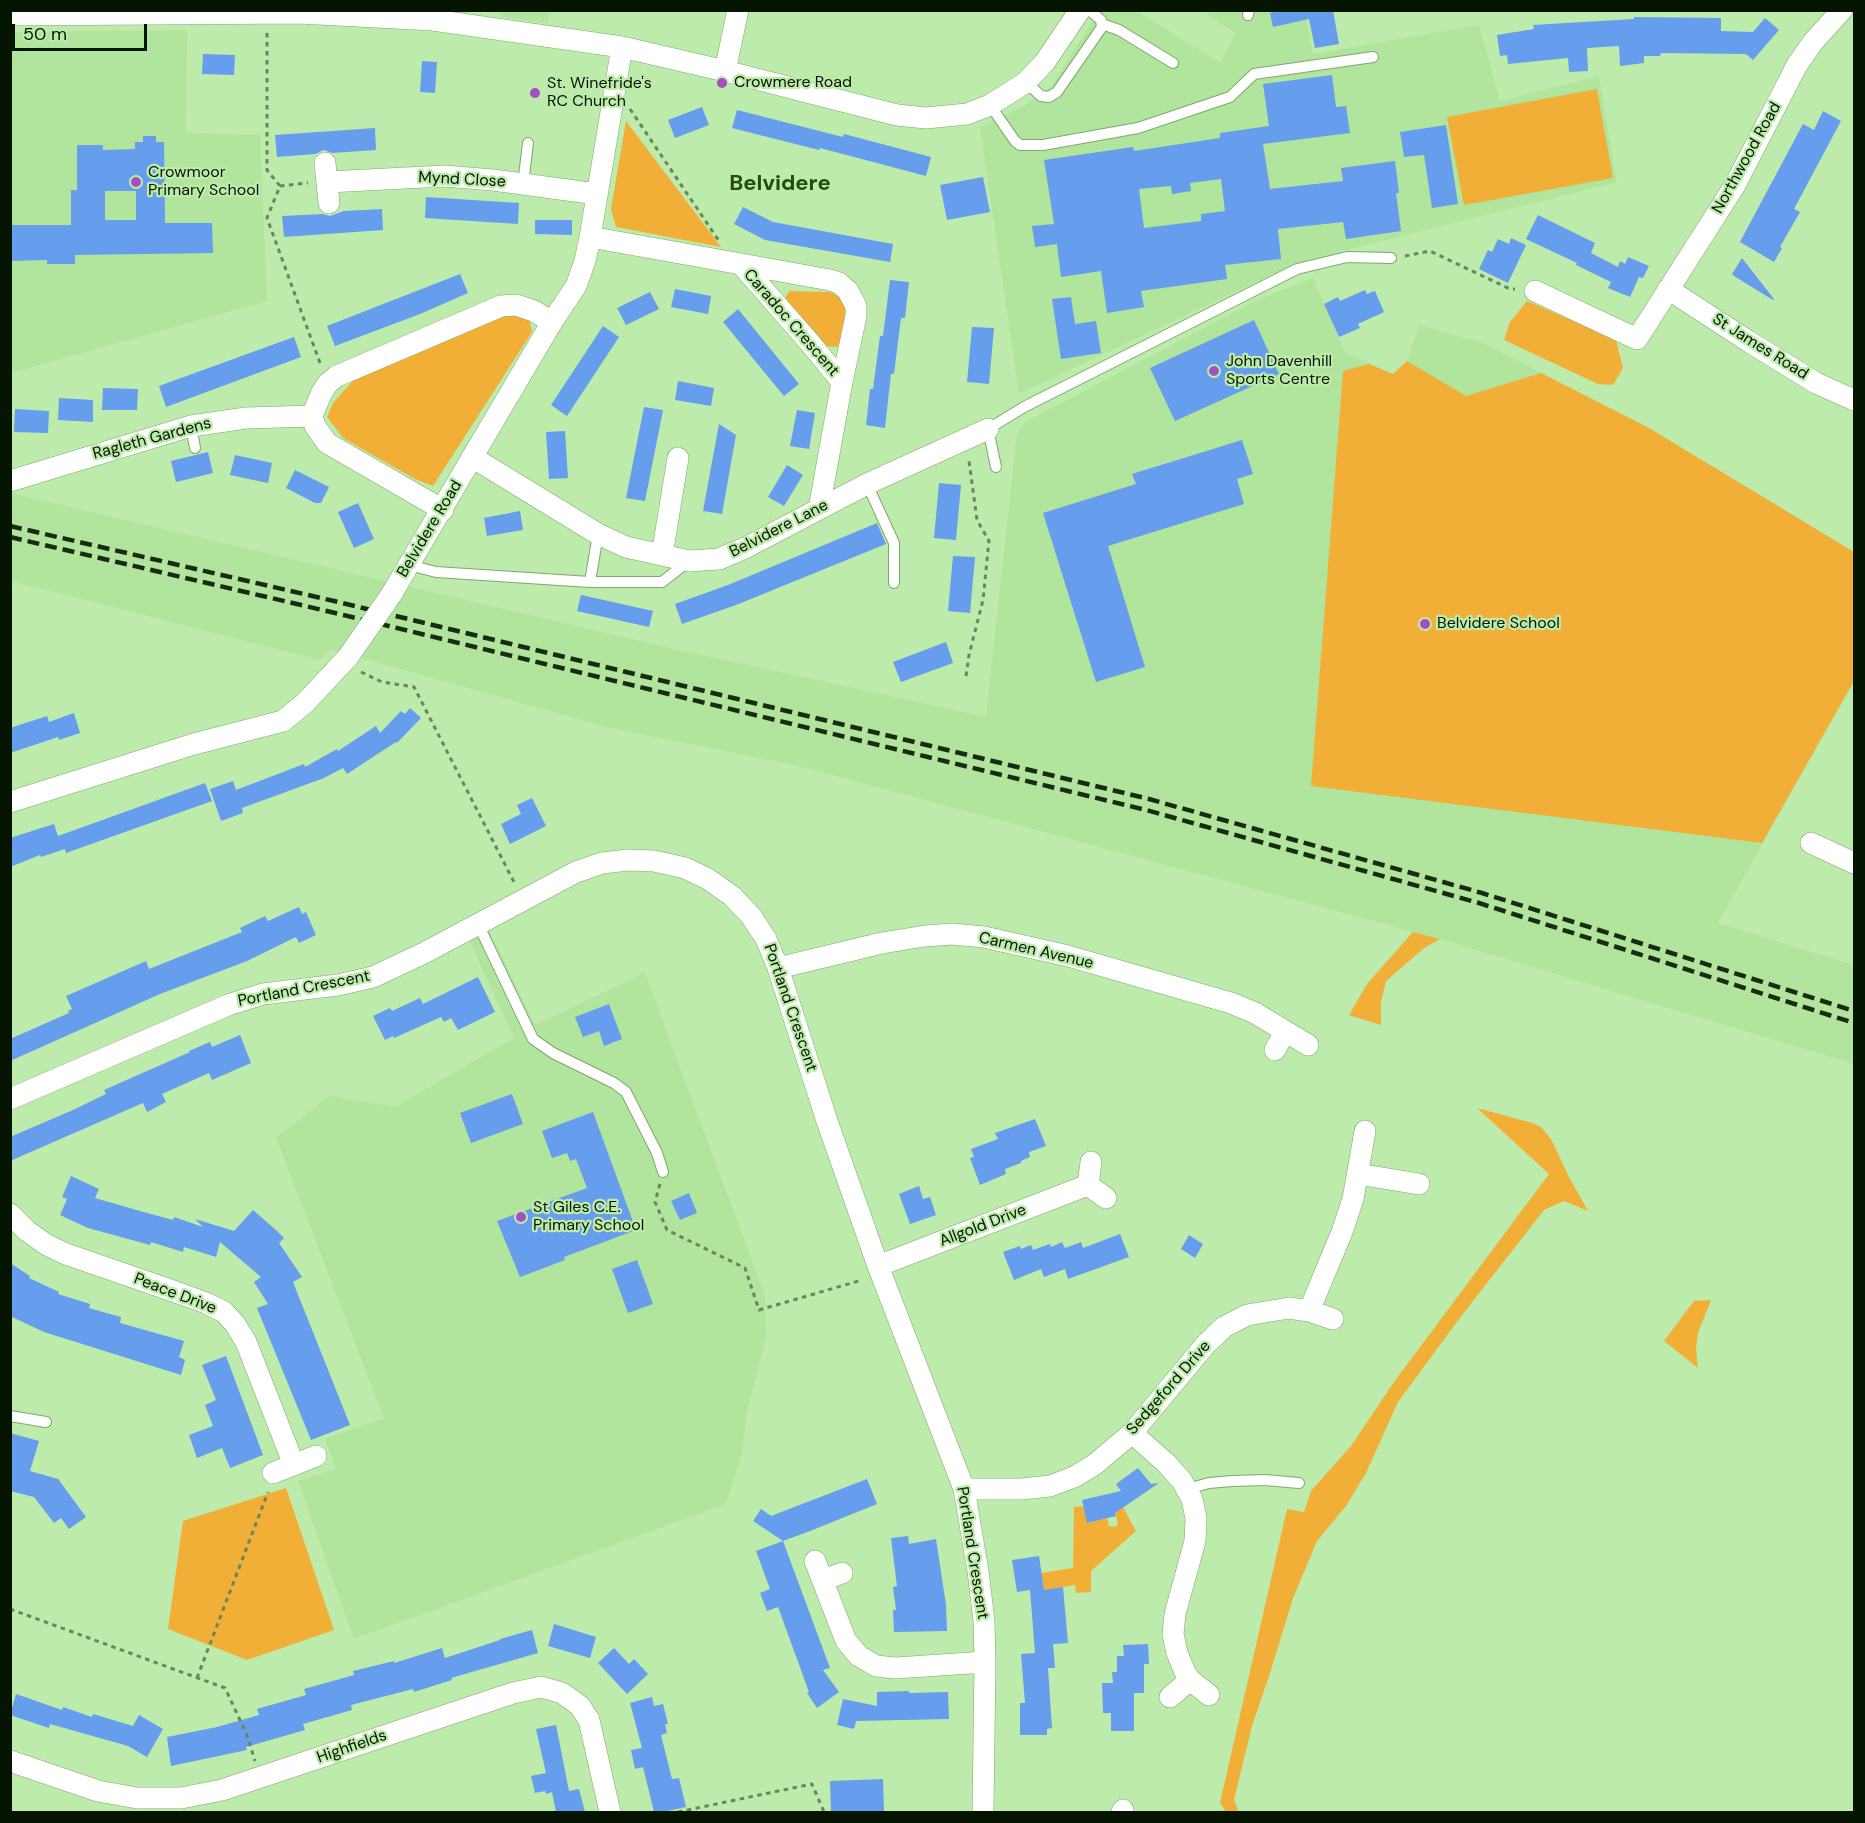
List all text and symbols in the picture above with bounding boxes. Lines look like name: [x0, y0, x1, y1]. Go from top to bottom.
scale bar: [15, 12, 150, 50]
text: 50 m: [23, 22, 67, 46]
place label: Crowmere Road: [734, 73, 852, 93]
place label: St. Winefride's RC Church: [547, 74, 652, 112]
marker: Crowmere Road: [715, 76, 729, 90]
marker: St. Winefride's RC Church: [528, 86, 542, 100]
street label: Northwood Road: [1708, 99, 1786, 217]
place label: Crowmoor Primary School: [148, 163, 259, 201]
street label: Mynd Close: [418, 168, 506, 192]
district label: Belvidere: [729, 171, 831, 197]
marker: Crowmoor Primary School: [129, 175, 143, 189]
street label: Caradoc Crescent: [739, 266, 843, 380]
street label: St James Road: [1709, 310, 1811, 384]
place label: John Davenhill Sports Centre: [1226, 352, 1332, 390]
marker: John Davenhill Sports Centre: [1207, 364, 1221, 378]
street label: Ragleth Gardens: [91, 414, 213, 464]
street label: Belvidere Road: [393, 477, 467, 581]
street label: Belvidere Lane: [726, 496, 832, 562]
place label: Belvidere School: [1437, 614, 1560, 634]
marker: Belvidere School: [1418, 617, 1432, 631]
street label: Carmen Avenue: [977, 928, 1095, 974]
street label: Portland Crescent: [759, 941, 821, 1075]
street label: Portland Crescent: [236, 967, 372, 1011]
place label: St Giles C.E. Primary School: [533, 1198, 644, 1236]
street label: Allgold Drive: [937, 1201, 1029, 1251]
marker: St Giles C.E. Primary School: [514, 1210, 528, 1224]
street label: Peace Drive: [131, 1269, 219, 1319]
street label: Sedgeford Drive: [1123, 1337, 1215, 1439]
street label: Portland Crescent: [952, 1485, 992, 1621]
street label: Highfields: [315, 1726, 389, 1768]

